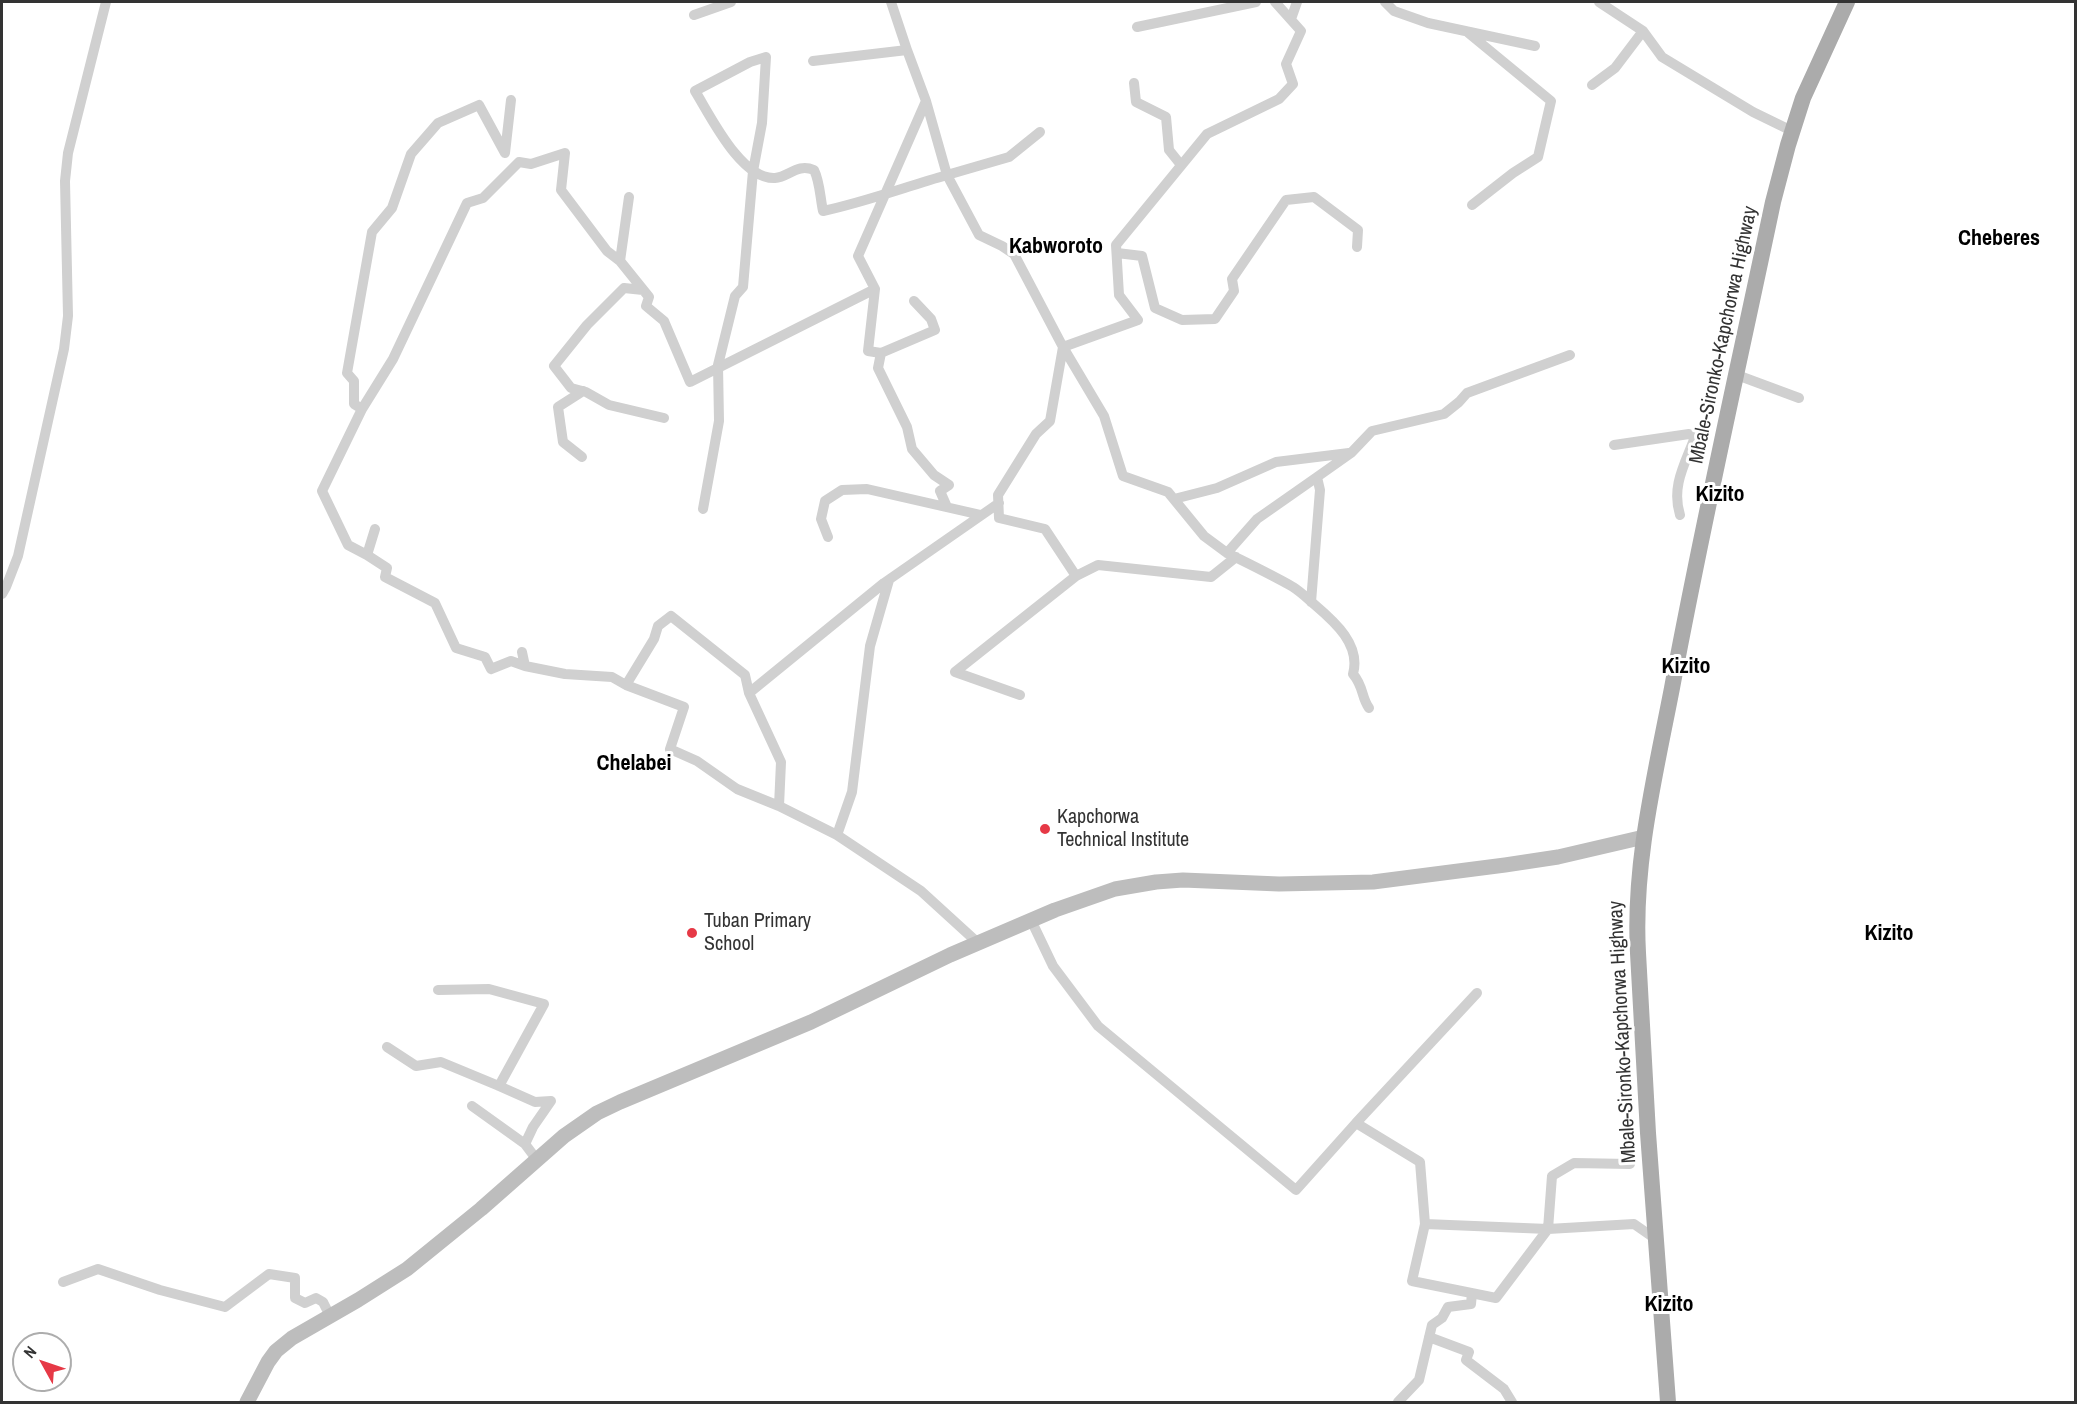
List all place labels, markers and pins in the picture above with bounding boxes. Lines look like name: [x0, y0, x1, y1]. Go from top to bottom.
place label: Kapchorwa Technical Institute: [1057, 806, 1189, 853]
marker: Kapchorwa Technical Institute: [1038, 822, 1052, 836]
place label: Tuban Primary School: [704, 910, 811, 957]
marker: Tuban Primary School: [685, 926, 699, 940]

